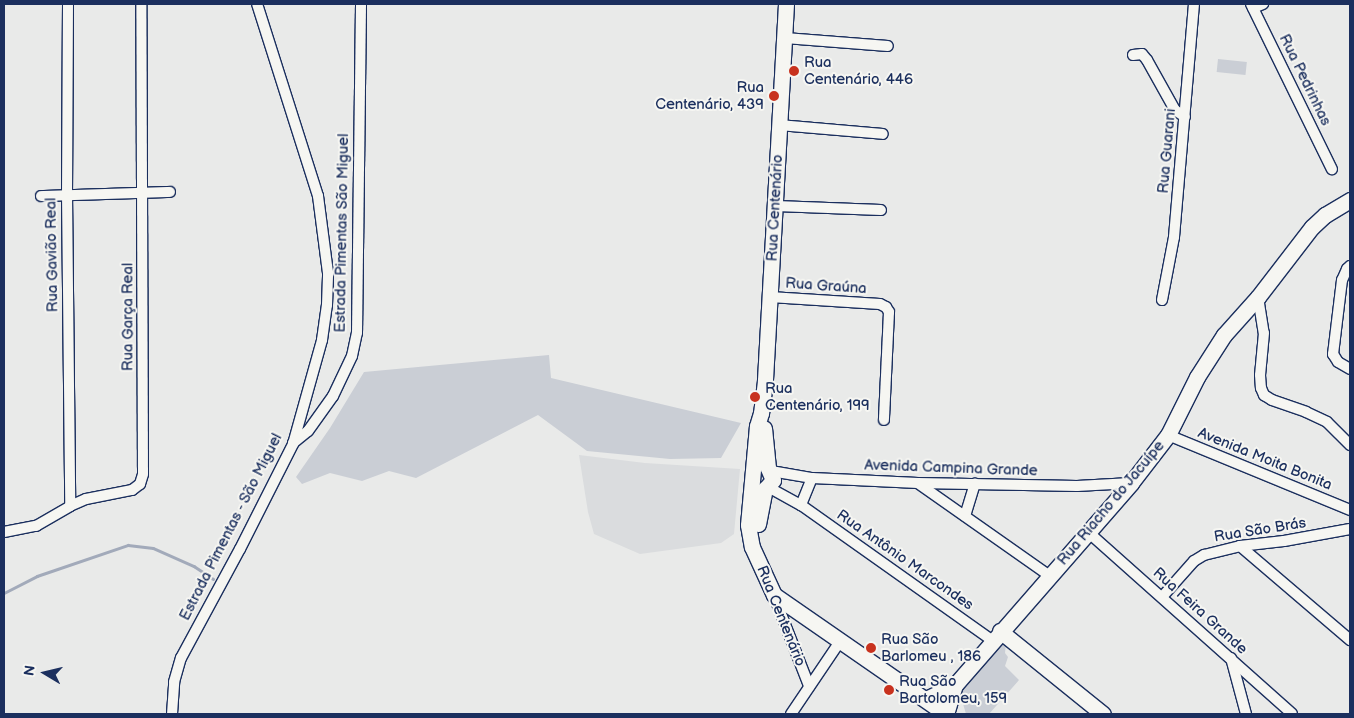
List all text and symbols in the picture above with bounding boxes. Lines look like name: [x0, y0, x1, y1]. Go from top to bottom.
street label: Rua Pedrinhas: [1275, 31, 1335, 129]
place label: Rua Centenário, 446: [804, 53, 913, 88]
marker: Rua Centenário, 446: [788, 65, 800, 77]
place label: Rua Centenário, 439: [655, 78, 764, 113]
marker: Rua Centenário, 439: [768, 90, 780, 102]
street label: Rua Guarani: [1154, 108, 1180, 194]
street label: Estrada Pimentas São Miguel: [331, 133, 353, 333]
street label: Rua Centenário: [763, 154, 787, 262]
street label: Rua Gavião Real: [42, 198, 62, 312]
street label: Rua Garça Real: [119, 263, 137, 371]
street label: Rua Graúna: [785, 274, 867, 298]
place label: Rua Centenário, 199: [765, 379, 870, 414]
marker: Rua Centenário, 199: [749, 391, 761, 403]
street label: Avenida Moita Bonita: [1195, 424, 1335, 494]
street label: Estrada Pimentas - São Miguel: [176, 430, 286, 624]
street label: Rua Riacho do Jacuípe: [1053, 437, 1169, 569]
street label: Avenida Campina Grande: [864, 456, 1038, 480]
street label: Rua Antônio Marcondes: [833, 506, 977, 614]
street label: Rua São Brás: [1213, 514, 1307, 546]
street label: Rua Centenário: [753, 563, 809, 669]
street label: Rua Feira Grande: [1149, 564, 1251, 658]
place label: Rua São Barlomeu , 186: [881, 630, 981, 665]
marker: Rua São Barlomeu , 186: [865, 642, 877, 654]
north arrow: [20, 648, 70, 698]
text: N: [20, 664, 39, 677]
place label: Rua São Bartolomeu, 159: [899, 672, 1007, 707]
marker: Rua São Bartolomeu, 159: [883, 684, 895, 696]

